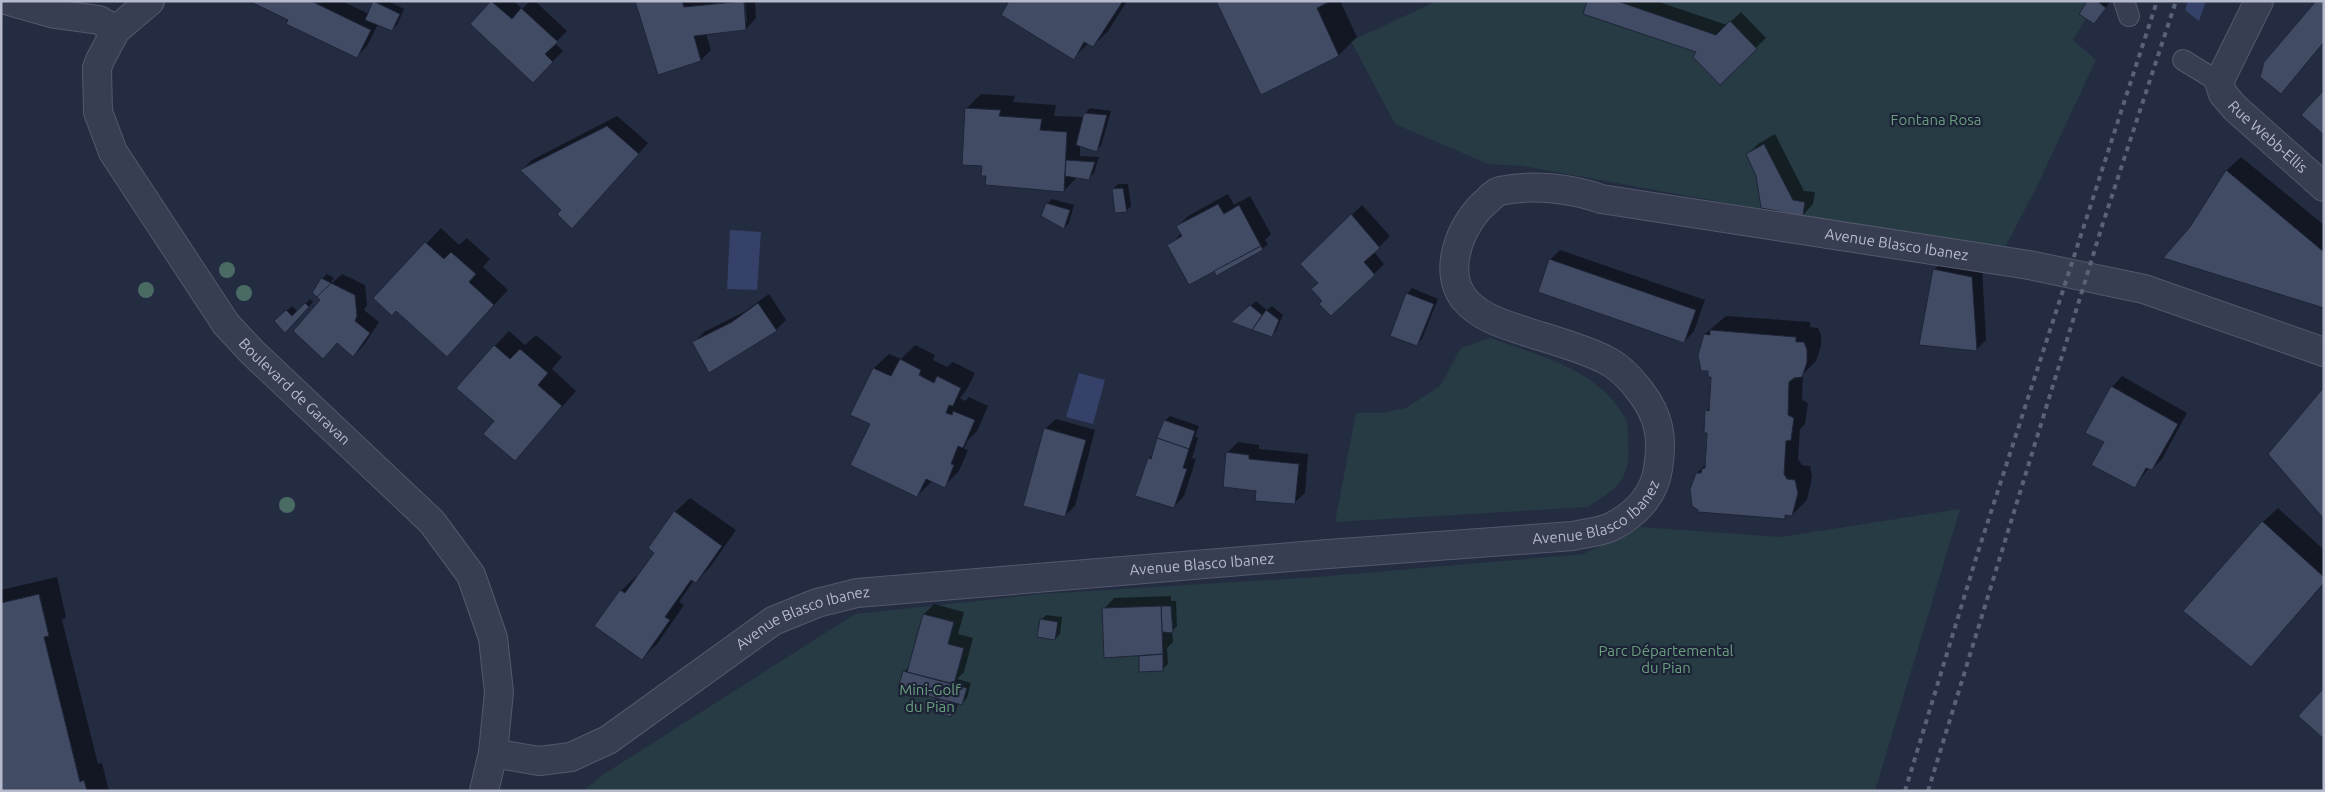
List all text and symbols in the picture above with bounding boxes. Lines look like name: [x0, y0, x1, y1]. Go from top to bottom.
street label: Rue Webb-Ellis: [2225, 97, 2311, 176]
park label: Fontana Rosa: [1891, 111, 1981, 128]
street label: Avenue Blasco Ibanez: [1824, 225, 1970, 264]
street label: Boulevard de Garavan: [236, 334, 354, 448]
street label: Avenue Blasco Ibanez: [1532, 478, 1663, 547]
street label: Avenue Blasco Ibanez: [1129, 549, 1275, 578]
street label: Avenue Blasco Ibanez: [732, 583, 870, 653]
park label: Parc Départemental du Pian: [1598, 642, 1734, 676]
park label: Mini-Golf du Pian: [899, 681, 961, 715]

